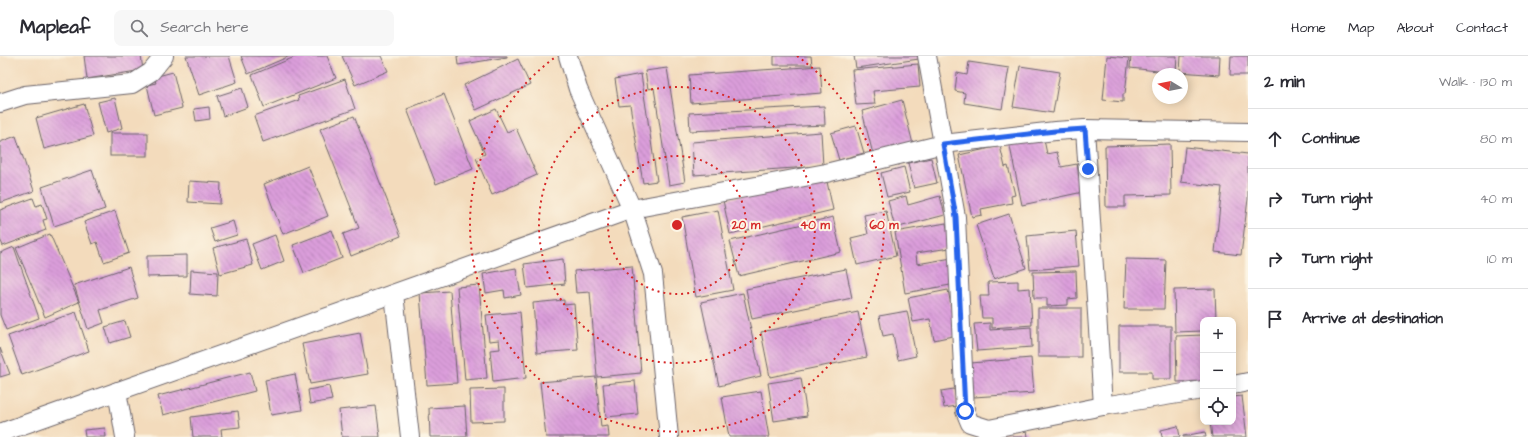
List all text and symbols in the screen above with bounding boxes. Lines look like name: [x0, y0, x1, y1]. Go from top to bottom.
search box: [114, 10, 394, 46]
text: Mapleaf: [20, 14, 90, 41]
icon: search: [128, 17, 150, 39]
text: Search here: [160, 17, 249, 38]
text: Home: [1291, 18, 1326, 38]
text: Map: [1348, 18, 1374, 38]
text: About: [1396, 18, 1434, 38]
text: Contact: [1456, 18, 1508, 38]
north arrow: [1152, 68, 1188, 104]
text: 2 min: [1264, 70, 1305, 94]
text: Walk · 130 m: [1439, 73, 1512, 91]
icon: ahead: [1264, 128, 1286, 150]
text: Continue: [1302, 128, 1360, 149]
text: 80 m: [1480, 130, 1512, 148]
route end: [1079, 160, 1097, 178]
icon: right: [1264, 188, 1286, 210]
text: Turn right: [1302, 188, 1373, 209]
text: 40 m: [1480, 190, 1512, 208]
text: 20 m: [731, 217, 761, 234]
text: 40 m: [800, 217, 831, 234]
text: 60 m: [869, 217, 899, 234]
centre of rings: [670, 218, 684, 232]
icon: right: [1264, 248, 1286, 270]
text: Turn right: [1302, 248, 1373, 269]
text: 10 m: [1487, 250, 1512, 268]
icon: arrive: [1264, 308, 1286, 330]
text: Arrive at destination: [1302, 308, 1443, 329]
map controls: [1200, 317, 1236, 425]
button: +: [1200, 317, 1236, 353]
button: −: [1200, 353, 1236, 389]
button: locate: [1200, 389, 1236, 425]
route start: [956, 402, 974, 420]

